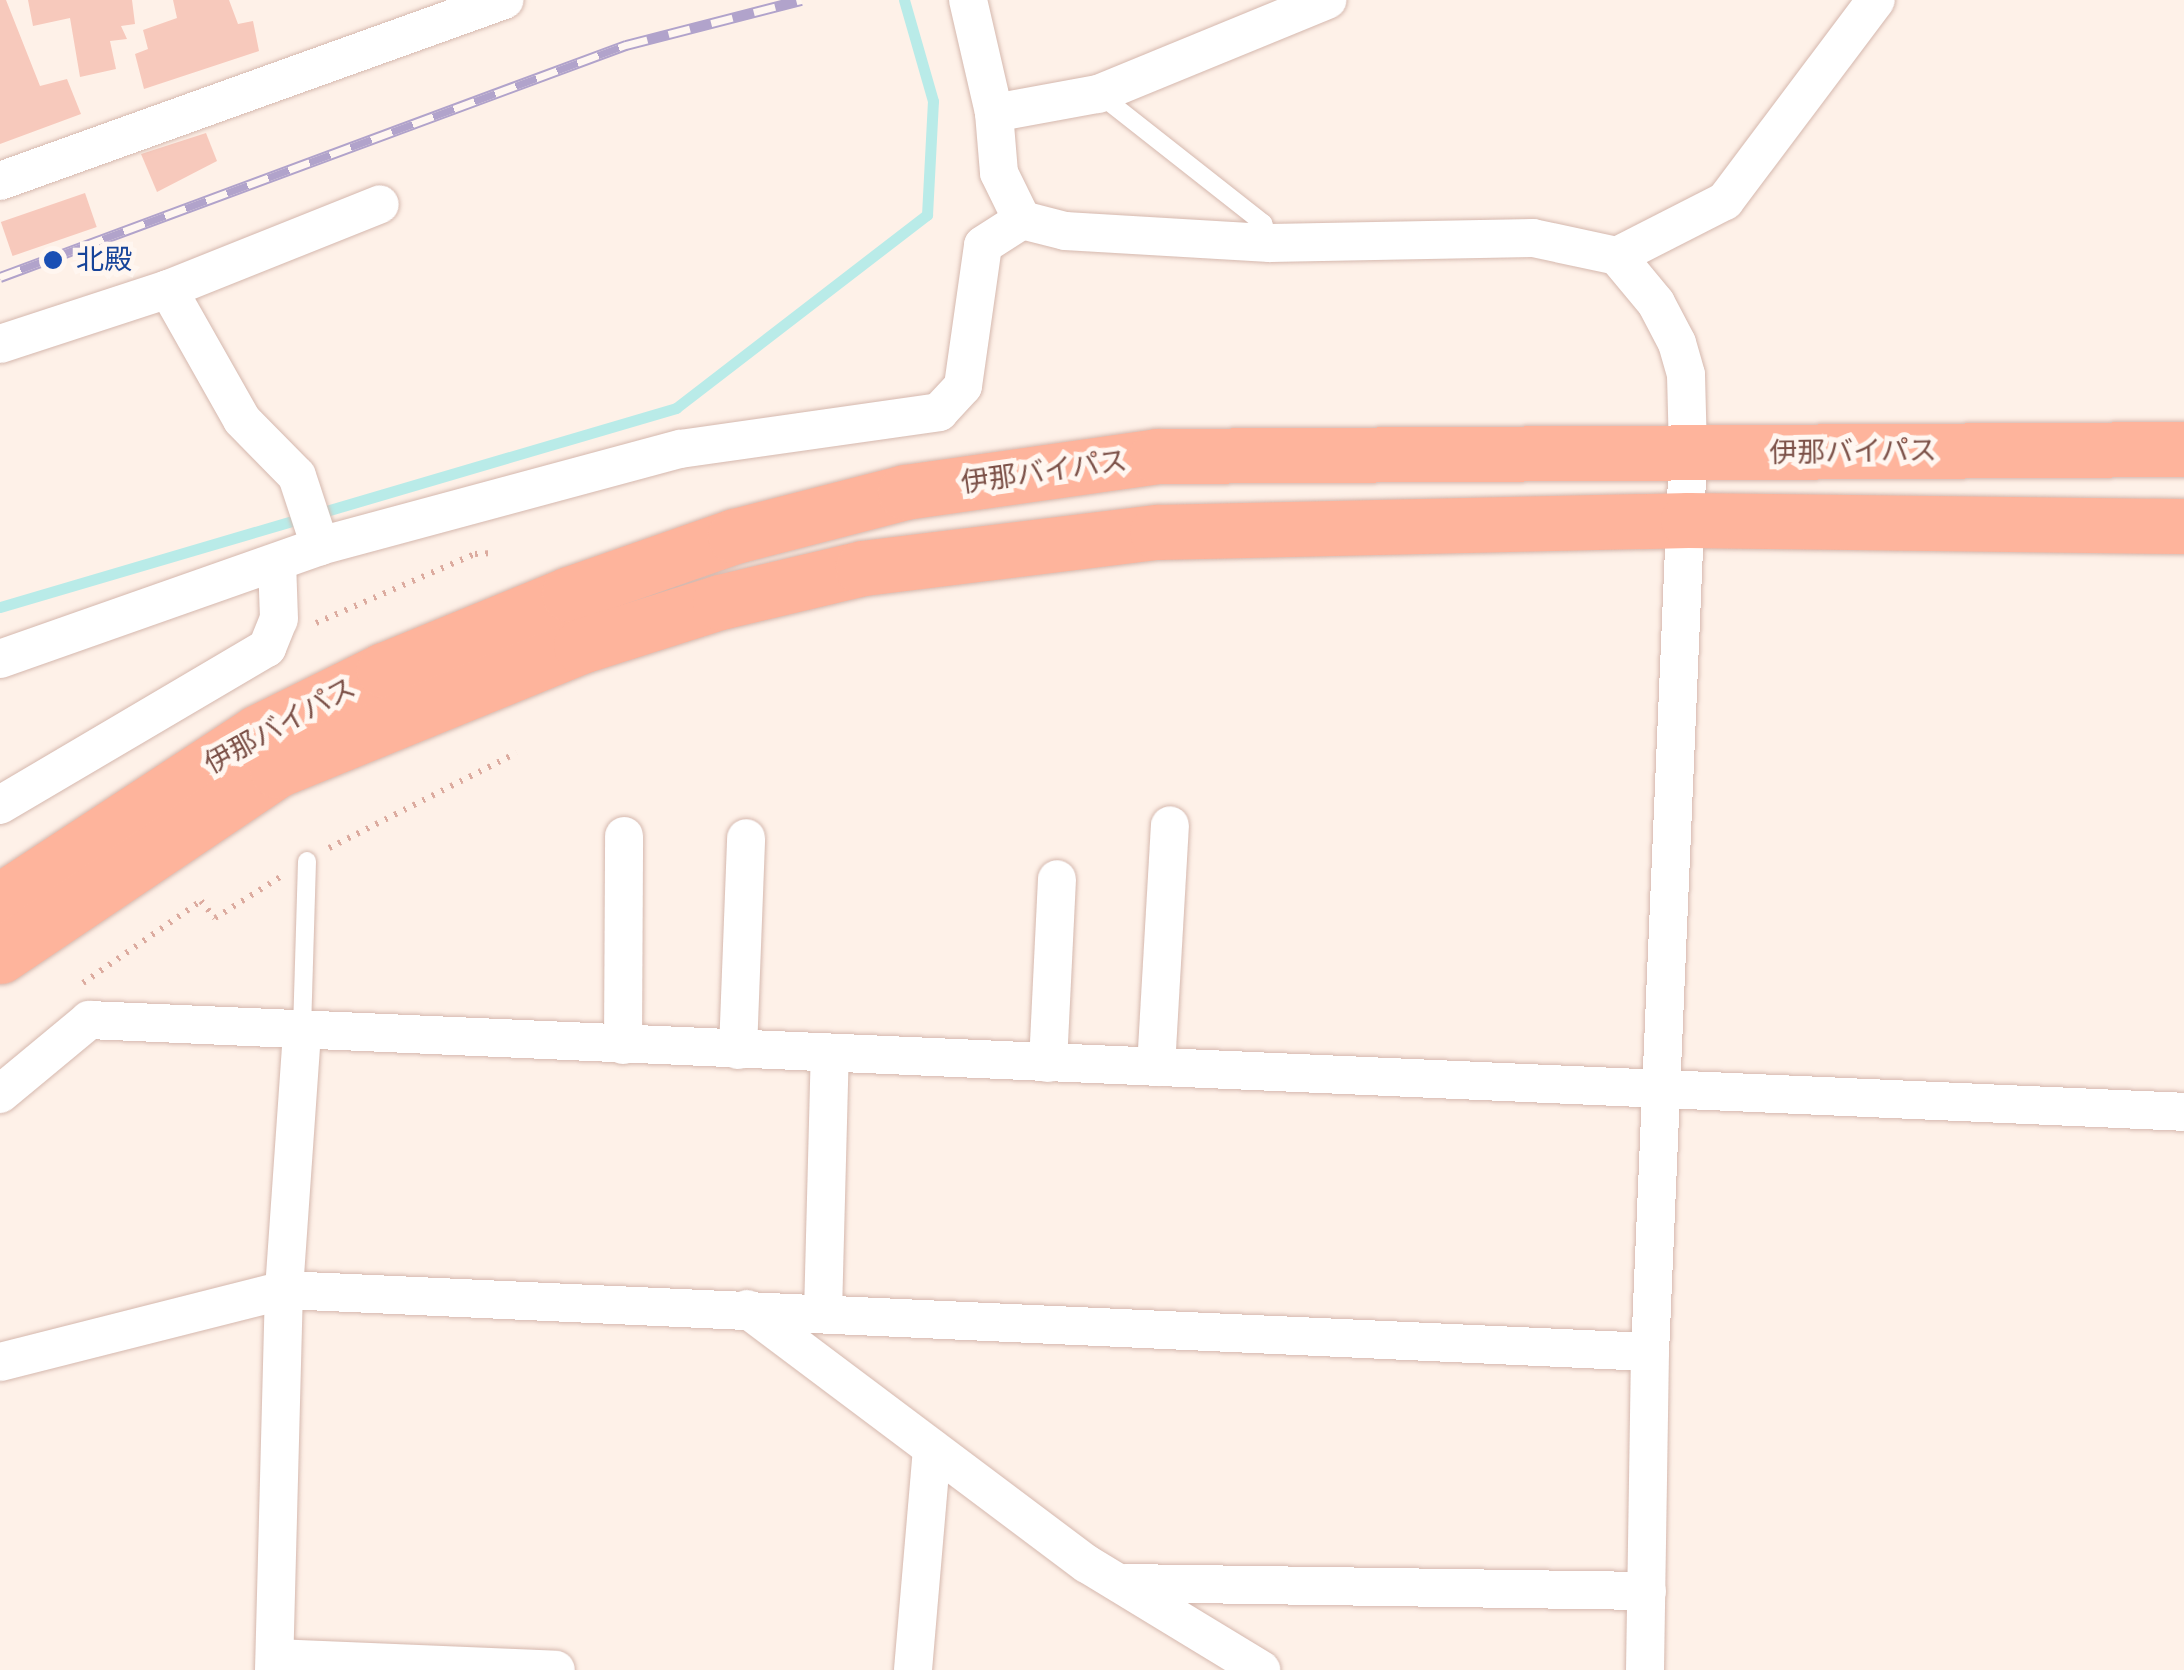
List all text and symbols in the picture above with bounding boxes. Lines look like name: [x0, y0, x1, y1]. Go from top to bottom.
place label: 北殿: [76, 243, 132, 277]
marker: 北殿: [40, 247, 66, 273]
street label: 伊那バイパス: [1769, 434, 1937, 470]
street label: 伊那バイパス: [958, 444, 1130, 500]
street label: 伊那バイパス: [198, 671, 362, 781]

